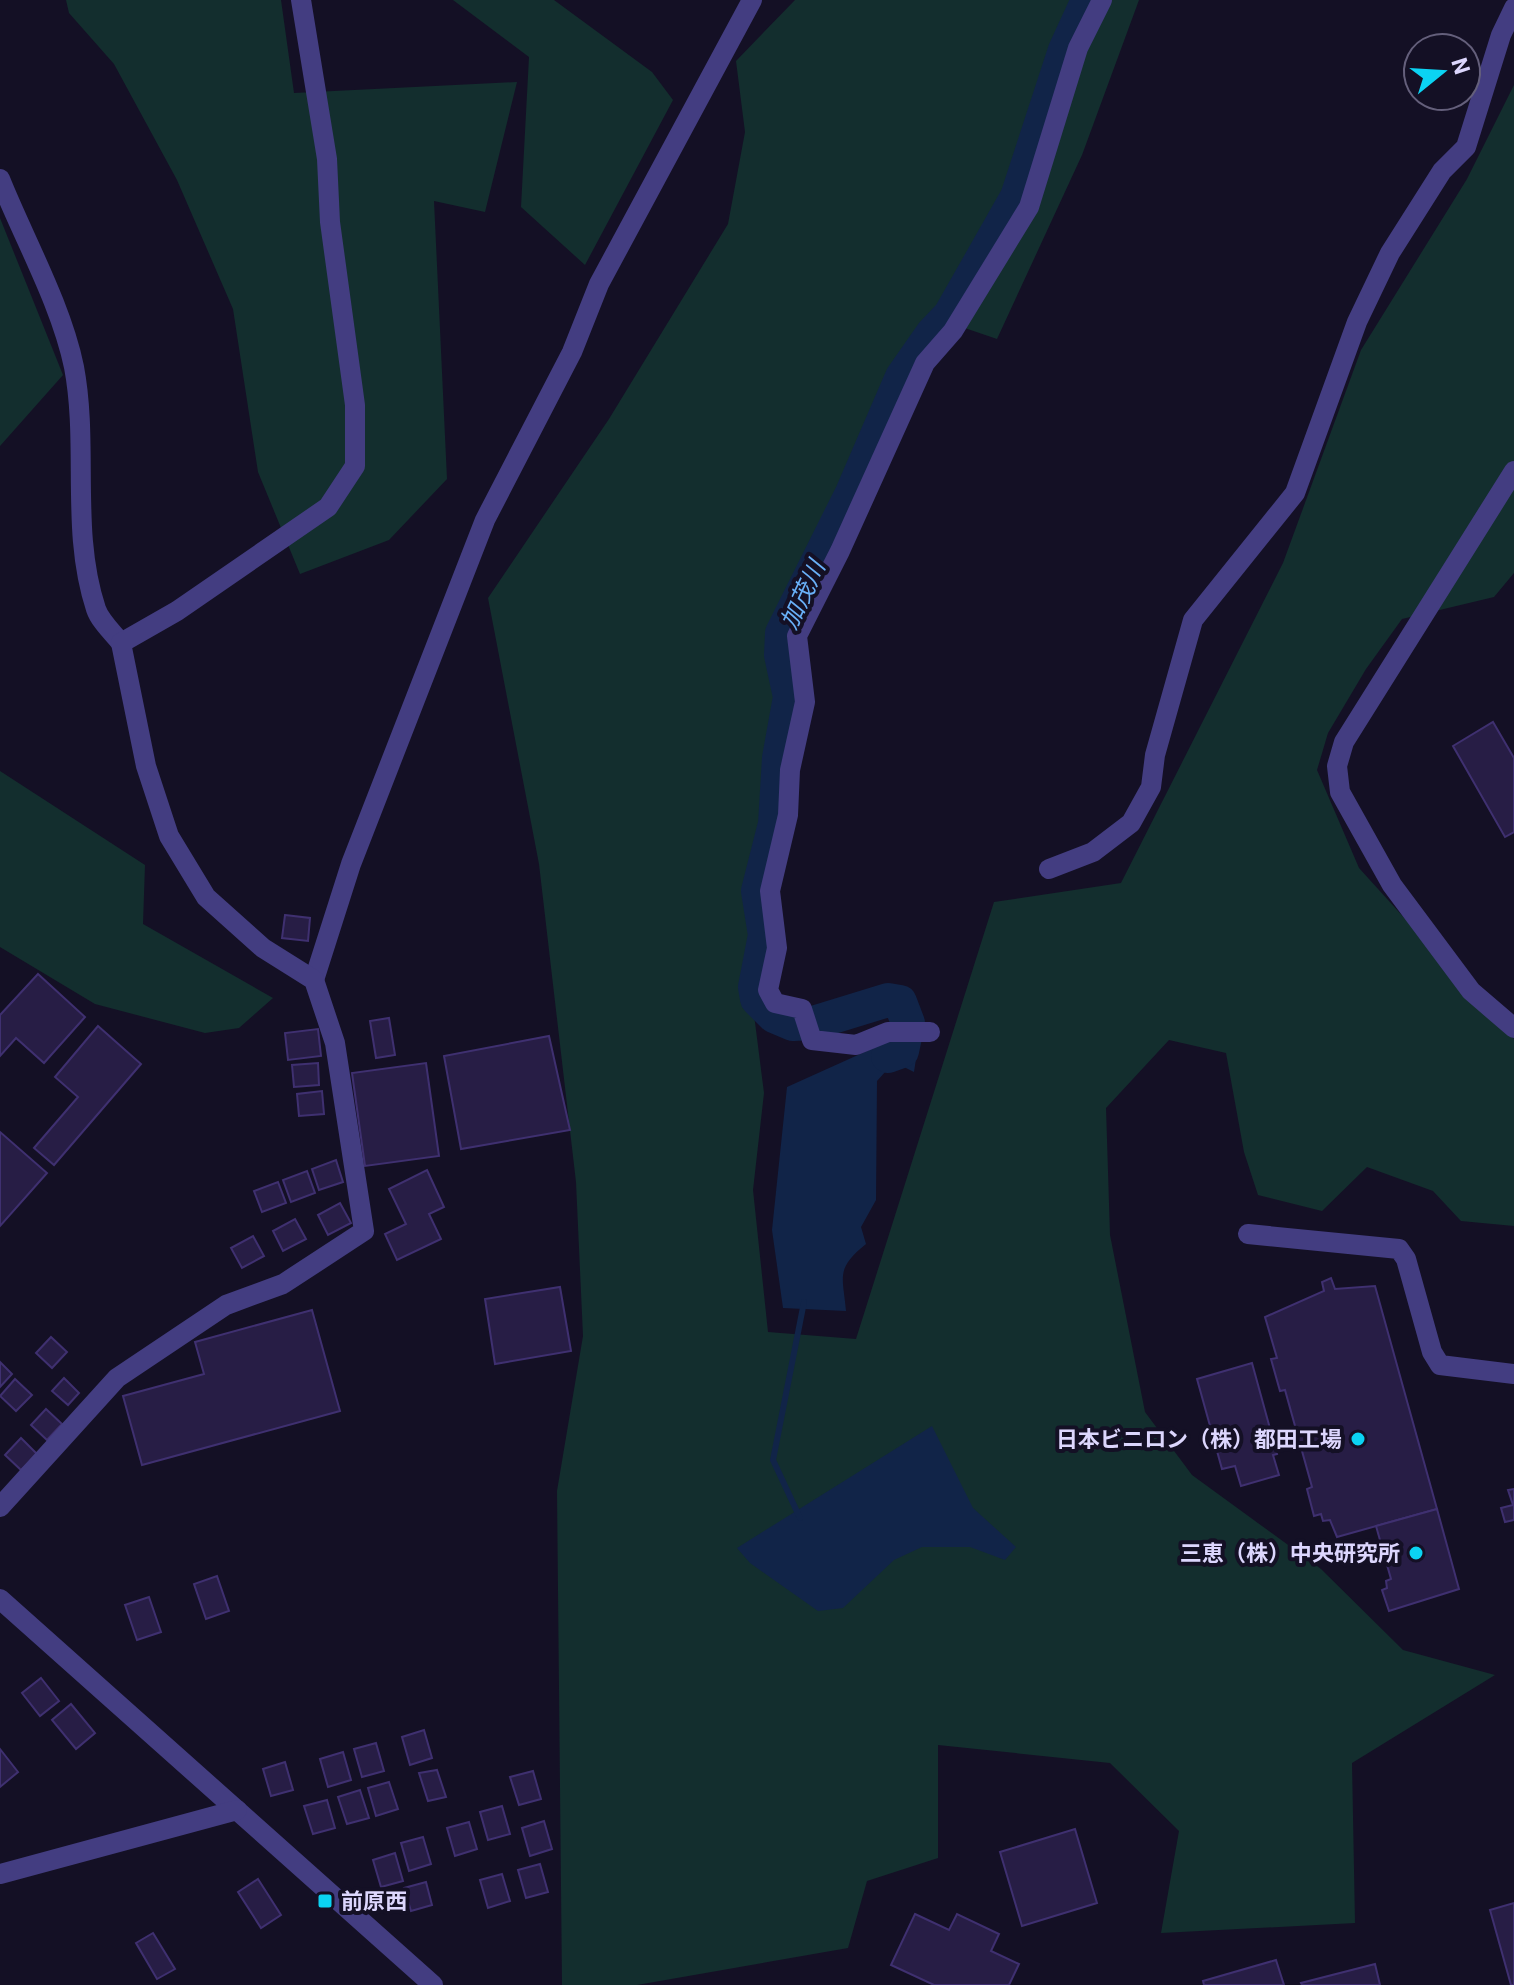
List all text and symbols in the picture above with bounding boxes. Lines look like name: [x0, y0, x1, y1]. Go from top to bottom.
north arrow: [1402, 32, 1482, 112]
text: N: [1446, 55, 1475, 77]
water label: 加茂川: [775, 554, 832, 634]
place label: 日本ビニロン（株）都田工場: [1056, 1427, 1342, 1452]
marker: 日本ビニロン（株）都田工場: [1349, 1430, 1367, 1448]
place label: 三恵（株）中央研究所: [1180, 1541, 1400, 1566]
marker: 三恵（株）中央研究所: [1407, 1544, 1425, 1562]
place label: 前原西: [341, 1889, 407, 1914]
marker: 前原西: [316, 1892, 334, 1910]

